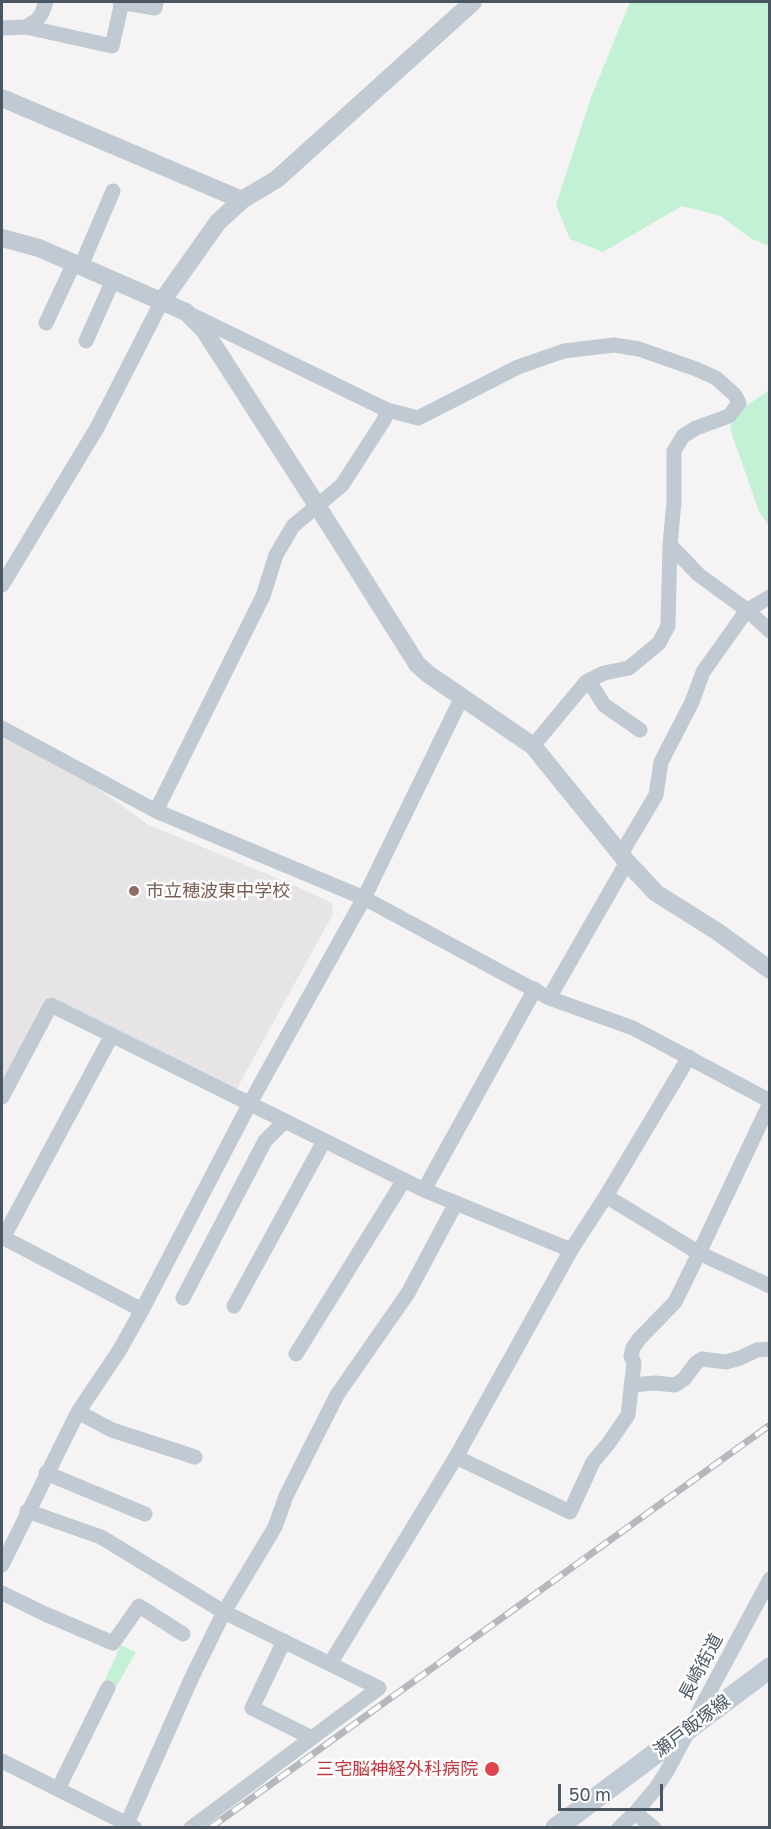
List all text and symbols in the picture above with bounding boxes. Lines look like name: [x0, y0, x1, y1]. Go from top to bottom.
place label: 市立穂波東中学校: [146, 880, 290, 902]
marker: 市立穂波東中学校: [127, 884, 141, 898]
street label: 長崎街道: [675, 1630, 727, 1704]
street label: 瀬戸飯塚線: [650, 1690, 734, 1762]
place label: 三宅脳神経外科病院: [316, 1758, 478, 1780]
marker: 三宅脳神経外科病院: [483, 1760, 501, 1778]
scale bar: [561, 1772, 666, 1810]
text: 50 m: [569, 1783, 611, 1805]

